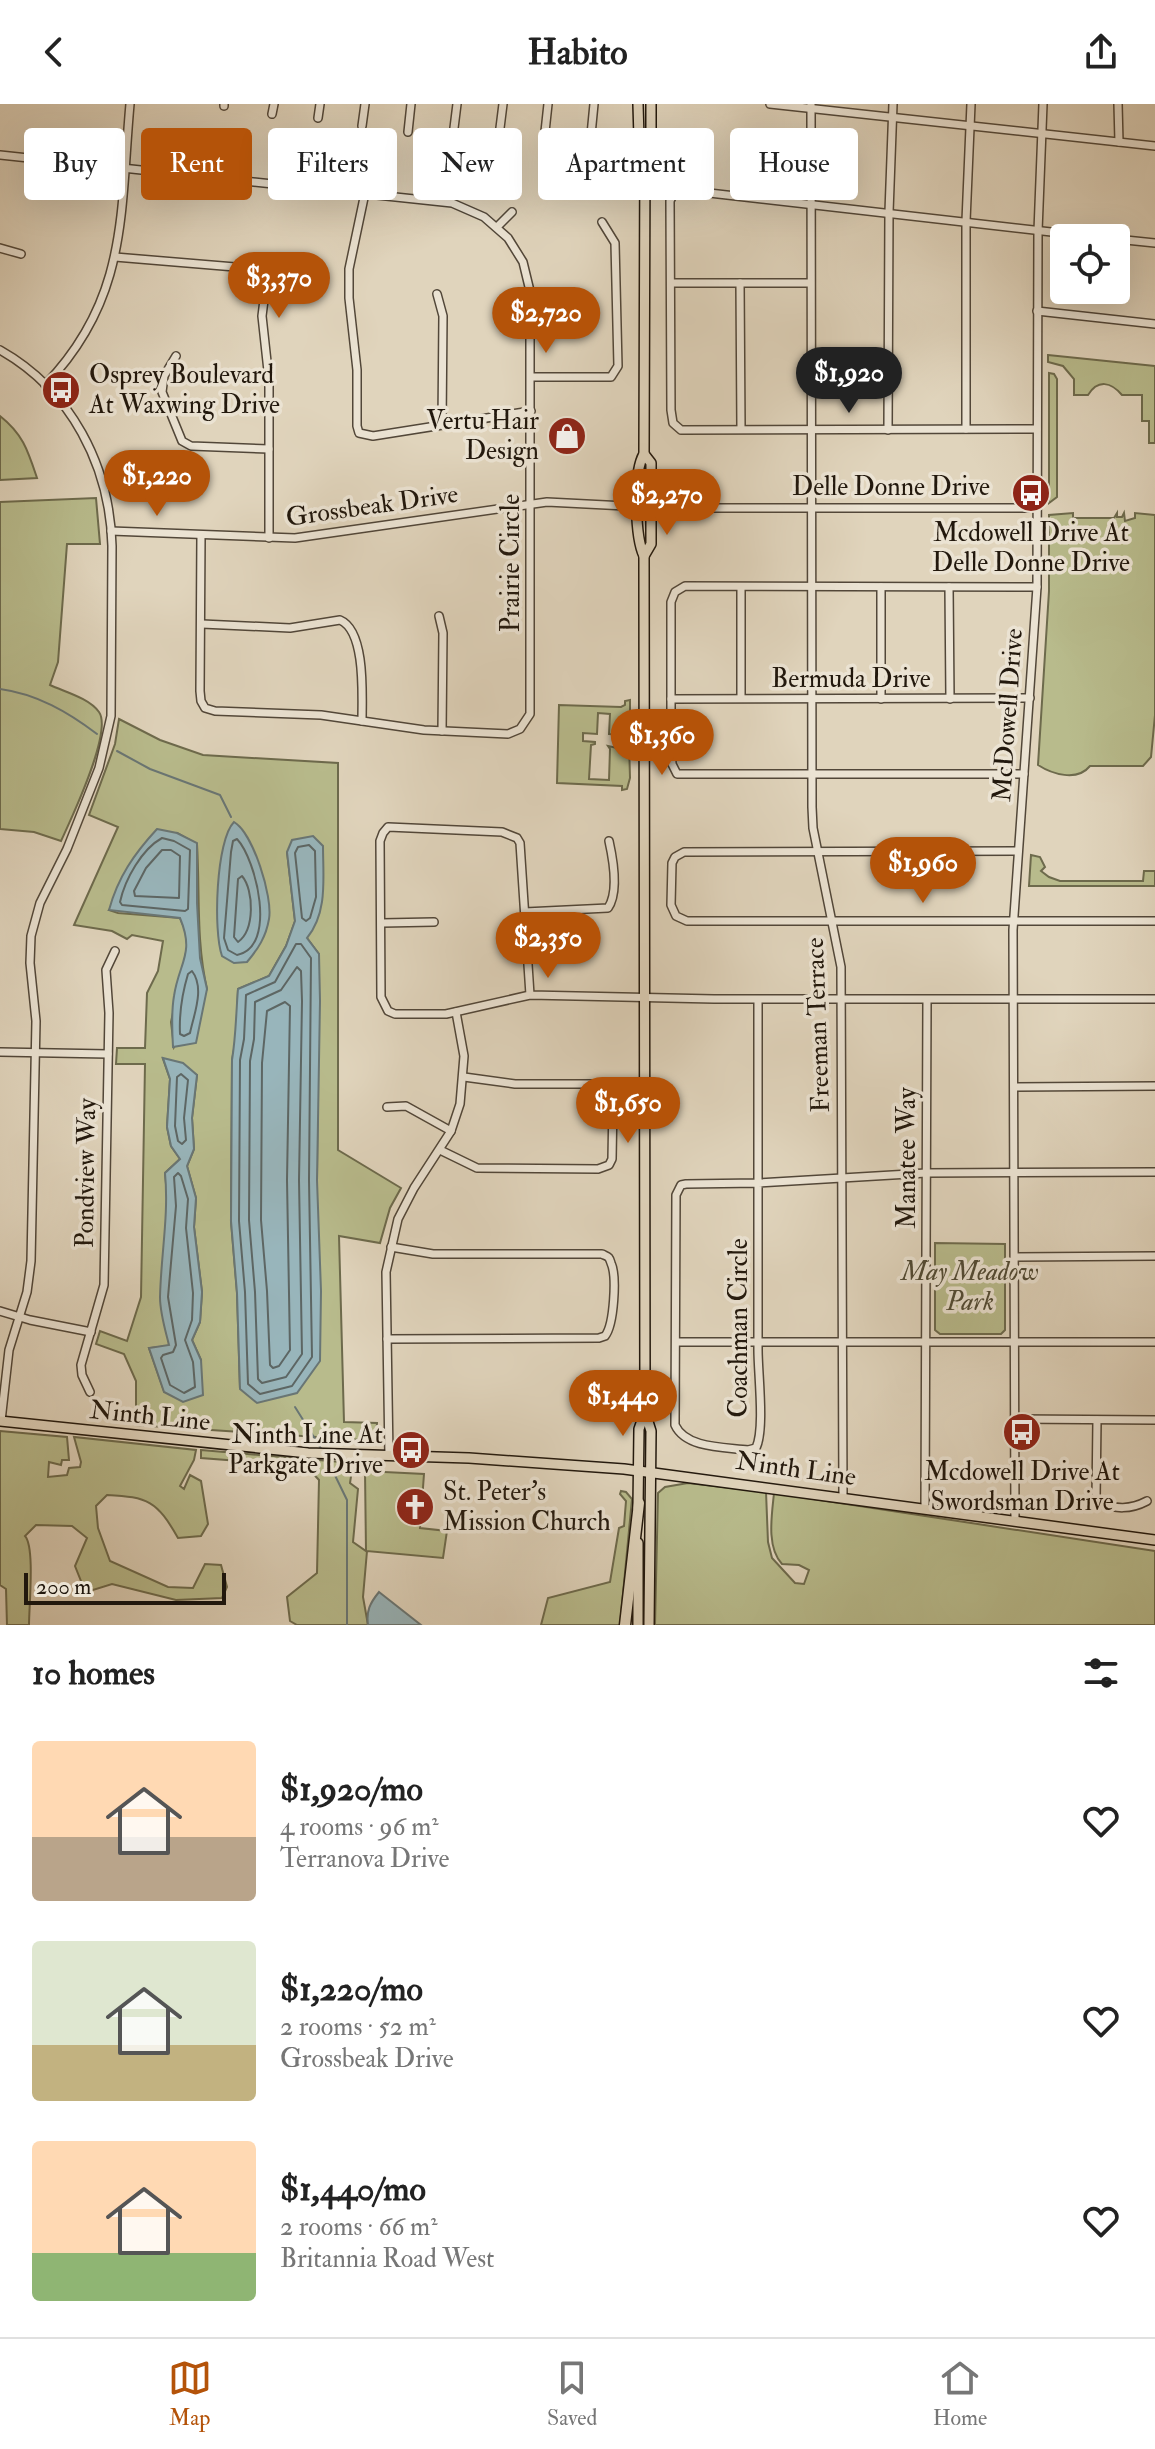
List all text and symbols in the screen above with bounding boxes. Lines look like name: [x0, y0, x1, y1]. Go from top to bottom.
icon: back: [32, 30, 76, 74]
text: Habito: [527, 30, 628, 75]
icon: share: [1079, 30, 1123, 74]
chip: Buy: [24, 128, 125, 200]
chip: Rent: [141, 128, 252, 200]
chip: Filters: [268, 128, 397, 200]
chip: New: [413, 128, 522, 200]
chip: Apartment: [538, 128, 714, 200]
chip: House: [730, 128, 858, 200]
map controls: [1050, 224, 1130, 304]
button: locate: [1050, 224, 1130, 304]
pin: $3,370: [214, 252, 344, 320]
text: $3,370: [246, 262, 312, 294]
pin: $2,720: [481, 287, 611, 355]
text: $2,720: [510, 297, 582, 329]
pin: $1,920: [784, 347, 914, 415]
text: $1,920: [814, 357, 884, 389]
place label: Osprey Boulevard At Waxwing Drive: [88, 359, 280, 421]
bus stop icon: Osprey Boulevard At Waxwing Drive: [40, 369, 82, 411]
place label: Vertu Hair Design: [426, 405, 539, 467]
shop icon: Vertu Hair Design: [546, 415, 588, 457]
pin: $1,220: [92, 450, 222, 518]
text: $1,220: [122, 460, 192, 492]
pin: $2,270: [602, 469, 732, 537]
street label: Delle Donne Drive: [792, 471, 990, 503]
bus stop icon: Mcdowell Drive At Delle Donne Drive: [1010, 472, 1052, 514]
street label: Grossbeak Drive: [284, 478, 460, 534]
text: $2,270: [631, 479, 703, 511]
street label: Prairie Circle: [495, 494, 527, 632]
place label: Mcdowell Drive At Delle Donne Drive: [932, 517, 1130, 579]
street label: McDowell Drive: [986, 627, 1030, 803]
street label: Bermuda Drive: [771, 663, 931, 695]
pin: $1,360: [597, 709, 727, 777]
text: $1,360: [629, 719, 695, 751]
pin: $1,960: [858, 837, 988, 905]
text: $1,960: [888, 847, 958, 879]
pin: $2,350: [483, 912, 613, 980]
text: $2,350: [514, 922, 582, 954]
street label: Freeman Terrace: [799, 937, 837, 1113]
pin: $1,650: [563, 1077, 693, 1145]
text: $1,650: [594, 1087, 662, 1119]
street label: Manatee Way: [891, 1087, 923, 1229]
street label: Pondview Way: [69, 1097, 103, 1248]
street label: Coachman Circle: [723, 1238, 755, 1418]
park label: May Meadow Park: [899, 1256, 1039, 1318]
pin: $1,440: [558, 1370, 688, 1438]
text: $1,440: [587, 1380, 659, 1412]
street label: Ninth Line: [88, 1394, 212, 1438]
bus stop icon: Mcdowell Drive At Swordsman Drive: [1001, 1411, 1043, 1453]
place label: Ninth Line At Parkgate Drive: [228, 1419, 383, 1481]
bus stop icon: Ninth Line At Parkgate Drive: [390, 1429, 432, 1471]
street label: Ninth Line: [734, 1445, 858, 1493]
place label: Mcdowell Drive At Swordsman Drive: [924, 1456, 1120, 1518]
place label: St. Peter’s Mission Church: [443, 1476, 611, 1538]
church icon: St. Peter’s Mission Church: [394, 1486, 436, 1528]
scale bar: [24, 1569, 226, 1605]
text: 200 m: [36, 1573, 91, 1601]
icon: filters: [1079, 1651, 1123, 1695]
text: 10 homes: [32, 1652, 155, 1695]
text: $1,920/mo: [280, 1768, 423, 1811]
icon: home: [96, 1773, 192, 1869]
icon: heart: [1079, 1799, 1123, 1843]
text: 4 rooms · 96 m²: [280, 1811, 439, 1843]
text: Terranova Drive: [280, 1843, 449, 1875]
text: $1,220/mo: [280, 1968, 423, 2011]
icon: home: [96, 1973, 192, 2069]
icon: heart: [1079, 1999, 1123, 2043]
text: 2 rooms · 52 m²: [280, 2011, 436, 2043]
text: Grossbeak Drive: [280, 2043, 454, 2075]
text: $1,440/mo: [280, 2168, 426, 2211]
icon: home: [96, 2173, 192, 2269]
icon: heart: [1079, 2199, 1123, 2243]
text: 2 rooms · 66 m²: [280, 2211, 438, 2243]
text: Britannia Road West: [280, 2243, 495, 2275]
tab: Map: [168, 2356, 212, 2432]
tab: Saved: [547, 2356, 597, 2432]
tab: Home: [933, 2356, 987, 2432]

